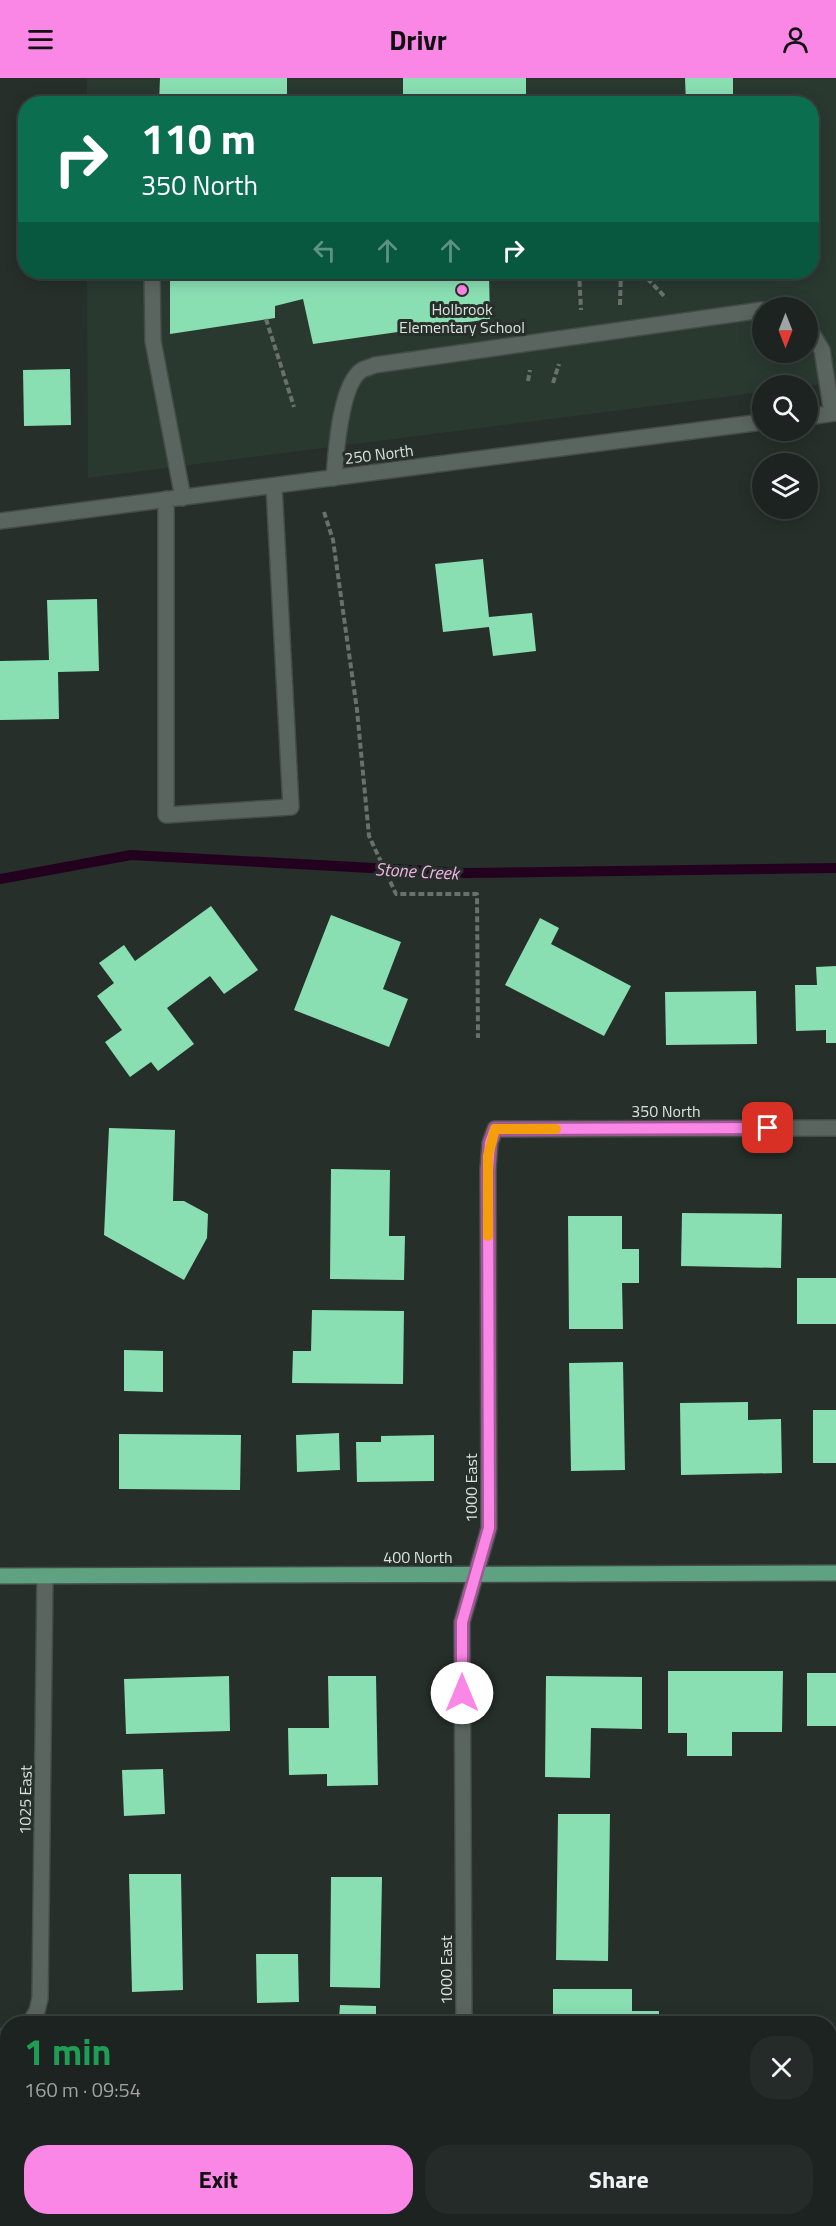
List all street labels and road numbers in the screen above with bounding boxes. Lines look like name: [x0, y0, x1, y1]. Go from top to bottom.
street label: 250 North: [343, 438, 415, 470]
street label: 350 North: [631, 1099, 701, 1123]
street label: 1000 East: [459, 1453, 483, 1523]
street label: 400 North: [383, 1545, 453, 1569]
street label: 1025 East: [12, 1765, 38, 1835]
street label: 1000 East: [434, 1935, 458, 2005]

